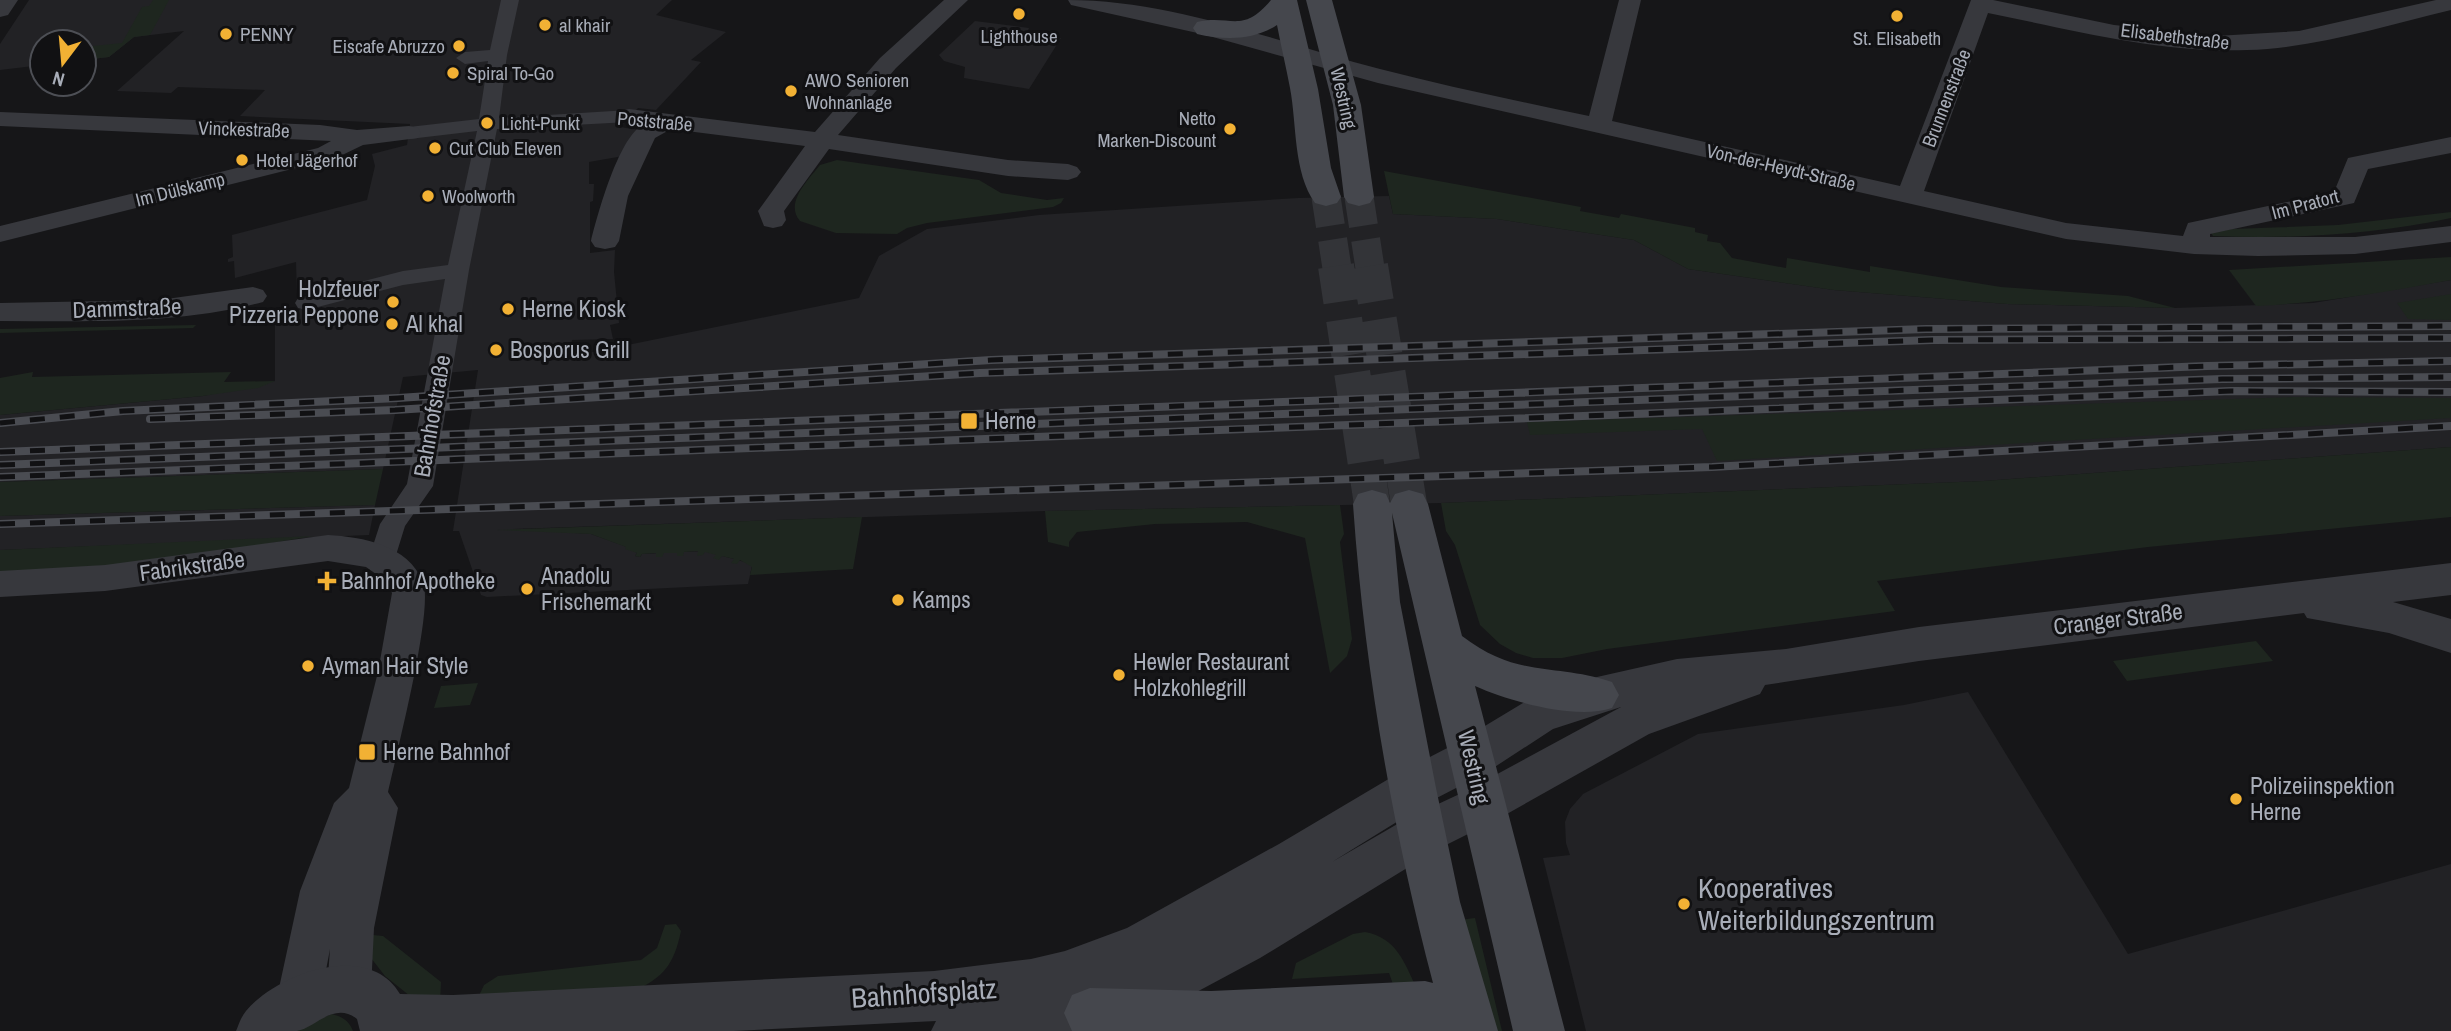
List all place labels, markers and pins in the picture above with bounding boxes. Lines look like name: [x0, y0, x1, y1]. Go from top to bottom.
marker: Lighthouse: [1011, 6, 1027, 22]
marker: St. Elisabeth: [1889, 8, 1905, 24]
place label: al khair: [559, 12, 611, 38]
marker: al khair: [537, 17, 553, 33]
place label: PENNY: [240, 21, 294, 47]
place label: Lighthouse: [980, 23, 1058, 49]
place label: St. Elisabeth: [1853, 25, 1941, 51]
marker: PENNY: [218, 26, 234, 42]
place label: Eiscafe Abruzzo: [332, 33, 445, 59]
marker: Eiscafe Abruzzo: [451, 38, 467, 54]
place label: Spiral To-Go: [467, 60, 554, 86]
marker: Spiral To-Go: [445, 65, 461, 81]
place label: AWO Senioren Wohnanlage: [804, 67, 909, 115]
marker: AWO Senioren Wohnanlage: [783, 83, 799, 99]
place label: Netto Marken-Discount: [1097, 105, 1217, 153]
place label: Licht-Punkt: [501, 110, 580, 136]
marker: Licht-Punkt: [479, 115, 495, 131]
marker: Netto Marken-Discount: [1222, 121, 1238, 137]
place label: Cut Club Eleven: [449, 135, 562, 161]
marker: Cut Club Eleven: [427, 140, 443, 156]
place label: Hotel Jägerhof: [256, 147, 358, 173]
marker: Hotel Jägerhof: [234, 152, 250, 168]
place label: Woolworth: [442, 183, 515, 209]
marker: Woolworth: [420, 188, 436, 204]
place label: Holzfeuer Pizzeria Peppone: [229, 273, 380, 330]
place label: Herne Kiosk: [522, 293, 626, 324]
marker: Holzfeuer Pizzeria Peppone: [385, 294, 401, 310]
marker: Herne Kiosk: [500, 301, 516, 317]
place label: Al khal: [405, 308, 463, 339]
marker: Al khal: [384, 316, 400, 332]
place label: Bosporus Grill: [510, 334, 630, 365]
marker: Bosporus Grill: [488, 342, 504, 358]
place label: Herne: [985, 405, 1036, 436]
marker: Herne: [959, 411, 979, 431]
place label: Anadolu Frischemarkt: [540, 560, 651, 617]
place label: Bahnhof Apotheke: [341, 565, 495, 596]
marker: Bahnhof Apotheke: [319, 573, 335, 589]
marker: Anadolu Frischemarkt: [519, 581, 535, 597]
place label: Kamps: [912, 584, 971, 615]
marker: Kamps: [890, 592, 906, 608]
place label: Hewler Restaurant Holzkohlegrill: [1133, 646, 1289, 703]
place label: Ayman Hair Style: [321, 650, 468, 681]
marker: Ayman Hair Style: [300, 658, 316, 674]
marker: Hewler Restaurant Holzkohlegrill: [1111, 667, 1127, 683]
place label: Herne Bahnhof: [383, 736, 511, 767]
marker: Herne Bahnhof: [357, 742, 377, 762]
place label: Polizeiinspektion Herne: [2250, 770, 2395, 827]
marker: Polizeiinspektion Herne: [2228, 791, 2244, 807]
place label: Kooperatives Weiterbildungszentrum: [1698, 869, 1935, 939]
marker: Kooperatives Weiterbildungszentrum: [1676, 896, 1692, 912]

